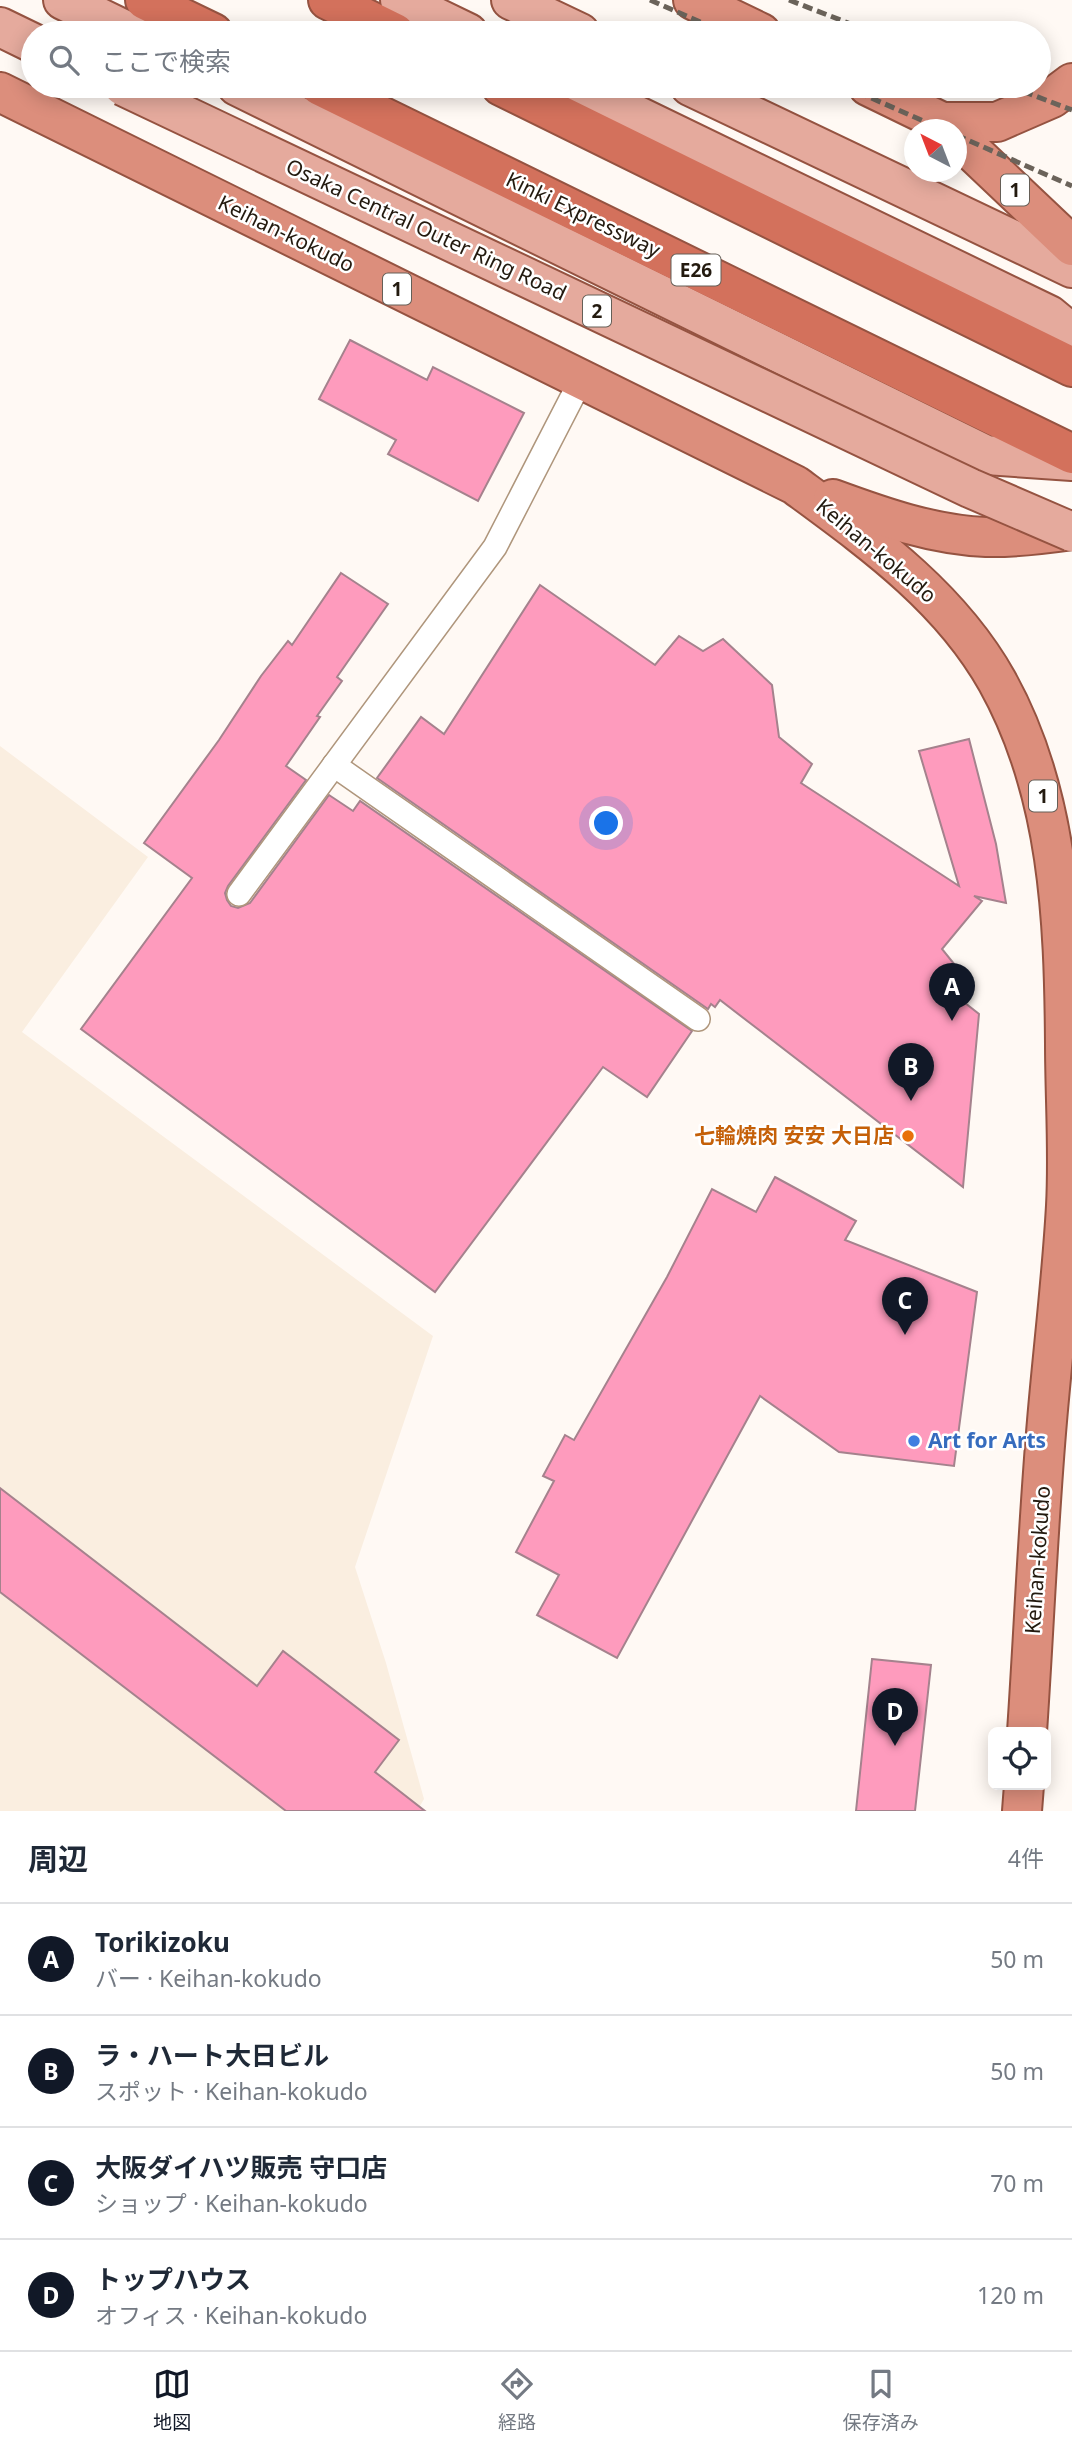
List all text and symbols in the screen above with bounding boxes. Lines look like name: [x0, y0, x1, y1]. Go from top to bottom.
search box: [21, 21, 1051, 98]
icon: search: [45, 41, 83, 79]
text: ここで検索: [101, 43, 231, 79]
north arrow: [904, 119, 967, 182]
street label: Osaka Central Outer Ring Road: [282, 152, 571, 307]
street label: Kinki Expressway: [502, 165, 666, 264]
road number: 1: [1001, 174, 1029, 206]
street label: Keihan-kokudo: [214, 188, 359, 278]
road number: E26: [672, 254, 720, 286]
road number: 1: [383, 274, 411, 304]
road number: 2: [583, 296, 611, 326]
street label: Keihan-kokudo: [811, 492, 943, 609]
road number: 1: [1029, 780, 1057, 811]
your location: [589, 806, 623, 840]
pin: A: [929, 963, 975, 1021]
pin: B: [888, 1043, 934, 1101]
place label: 七輪焼肉 安安 大日店: [694, 1121, 894, 1149]
marker: 七輪焼肉 安安 大日店: [900, 1128, 916, 1144]
pin: C: [882, 1277, 928, 1335]
place label: Art for Arts: [928, 1426, 1046, 1454]
marker: Art for Arts: [906, 1433, 922, 1449]
street label: Keihan-kokudo: [1018, 1485, 1056, 1635]
pin: D: [872, 1688, 918, 1746]
map controls: [988, 1727, 1051, 1790]
button: locate: [988, 1727, 1051, 1790]
text: 周辺: [28, 1838, 88, 1879]
text: 4件: [1008, 1842, 1044, 1874]
text: Torikizoku: [95, 1924, 230, 1960]
text: A: [43, 1943, 59, 1975]
text: 50 m: [990, 1943, 1044, 1975]
text: バー · Keihan-kokudo: [95, 1962, 322, 1994]
text: ラ・ハート大日ビル: [95, 2037, 329, 2073]
text: B: [43, 2055, 59, 2087]
text: 50 m: [990, 2055, 1044, 2087]
text: スポット · Keihan-kokudo: [95, 2075, 368, 2107]
text: 大阪ダイハツ販売 守口店: [95, 2149, 387, 2185]
text: C: [44, 2167, 58, 2199]
text: 70 m: [990, 2167, 1044, 2199]
text: ショップ · Keihan-kokudo: [95, 2187, 368, 2219]
text: トップハウス: [95, 2261, 251, 2297]
text: D: [43, 2279, 59, 2311]
text: 120 m: [977, 2279, 1044, 2311]
text: オフィス · Keihan-kokudo: [95, 2299, 367, 2331]
tab: 地図: [153, 2365, 191, 2435]
tab: 経路: [498, 2365, 536, 2435]
tab: 保存済み: [843, 2365, 919, 2435]

